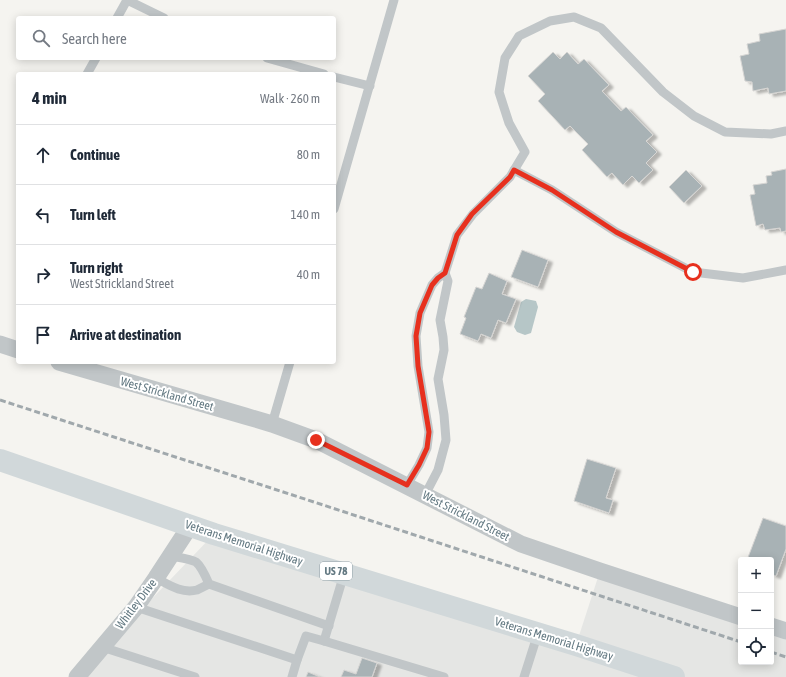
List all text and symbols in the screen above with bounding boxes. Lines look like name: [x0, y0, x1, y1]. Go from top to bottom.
search box: [16, 16, 336, 60]
icon: search: [30, 27, 52, 49]
text: Search here: [62, 30, 127, 47]
text: 4 min: [32, 88, 67, 108]
text: Walk · 260 m: [260, 91, 320, 106]
icon: ahead: [32, 144, 54, 166]
text: Continue: [70, 146, 120, 163]
text: 80 m: [297, 147, 320, 162]
icon: left: [32, 204, 54, 226]
text: Turn left: [70, 206, 116, 223]
text: 140 m: [291, 207, 320, 222]
text: Turn right: [70, 259, 123, 276]
route start: [684, 263, 702, 281]
icon: right: [32, 264, 54, 286]
text: 40 m: [297, 267, 320, 282]
text: West Strickland Street: [70, 276, 174, 291]
icon: arrive: [32, 324, 54, 346]
text: Arrive at destination: [70, 326, 181, 343]
street label: West Strickland Street: [119, 374, 216, 414]
route end: [307, 431, 325, 449]
street label: West Strickland Street: [420, 488, 512, 544]
street label: Veterans Memorial Highway: [183, 517, 305, 569]
map controls: [738, 557, 774, 665]
button: +: [738, 557, 774, 593]
road number: US 78: [320, 562, 352, 580]
street label: Whitley Drive: [113, 576, 159, 632]
button: −: [738, 593, 774, 629]
street label: Veterans Memorial Highway: [493, 614, 615, 664]
button: locate: [738, 629, 774, 665]

